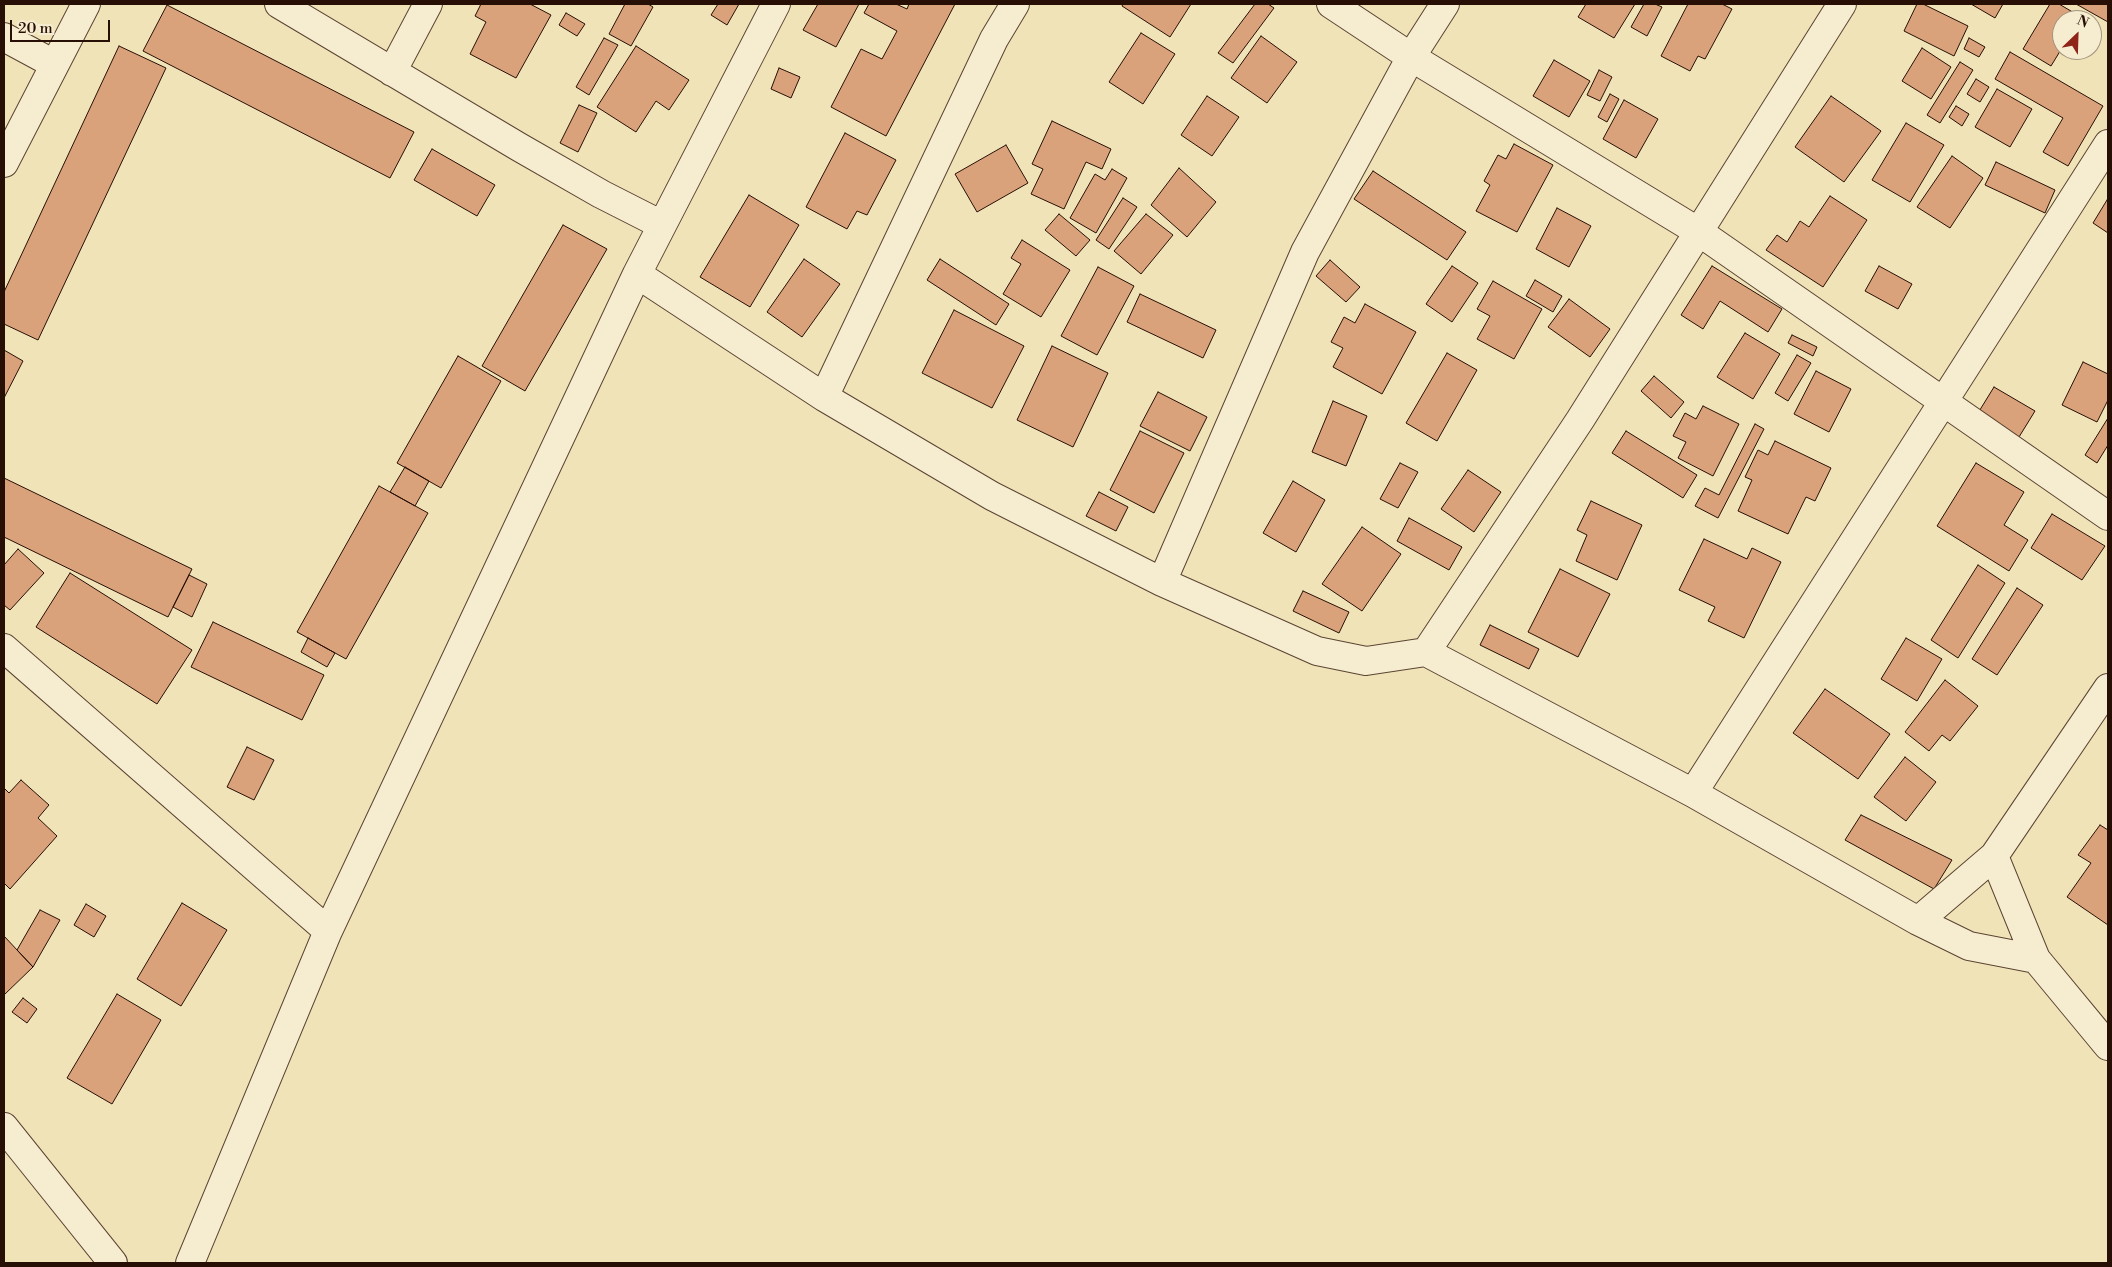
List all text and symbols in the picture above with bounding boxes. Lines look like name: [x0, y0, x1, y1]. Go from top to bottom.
scale bar: [12, 10, 112, 42]
north arrow: [2052, 10, 2102, 60]
text: N: [2074, 12, 2091, 33]
text: 20 m: [18, 19, 53, 38]

